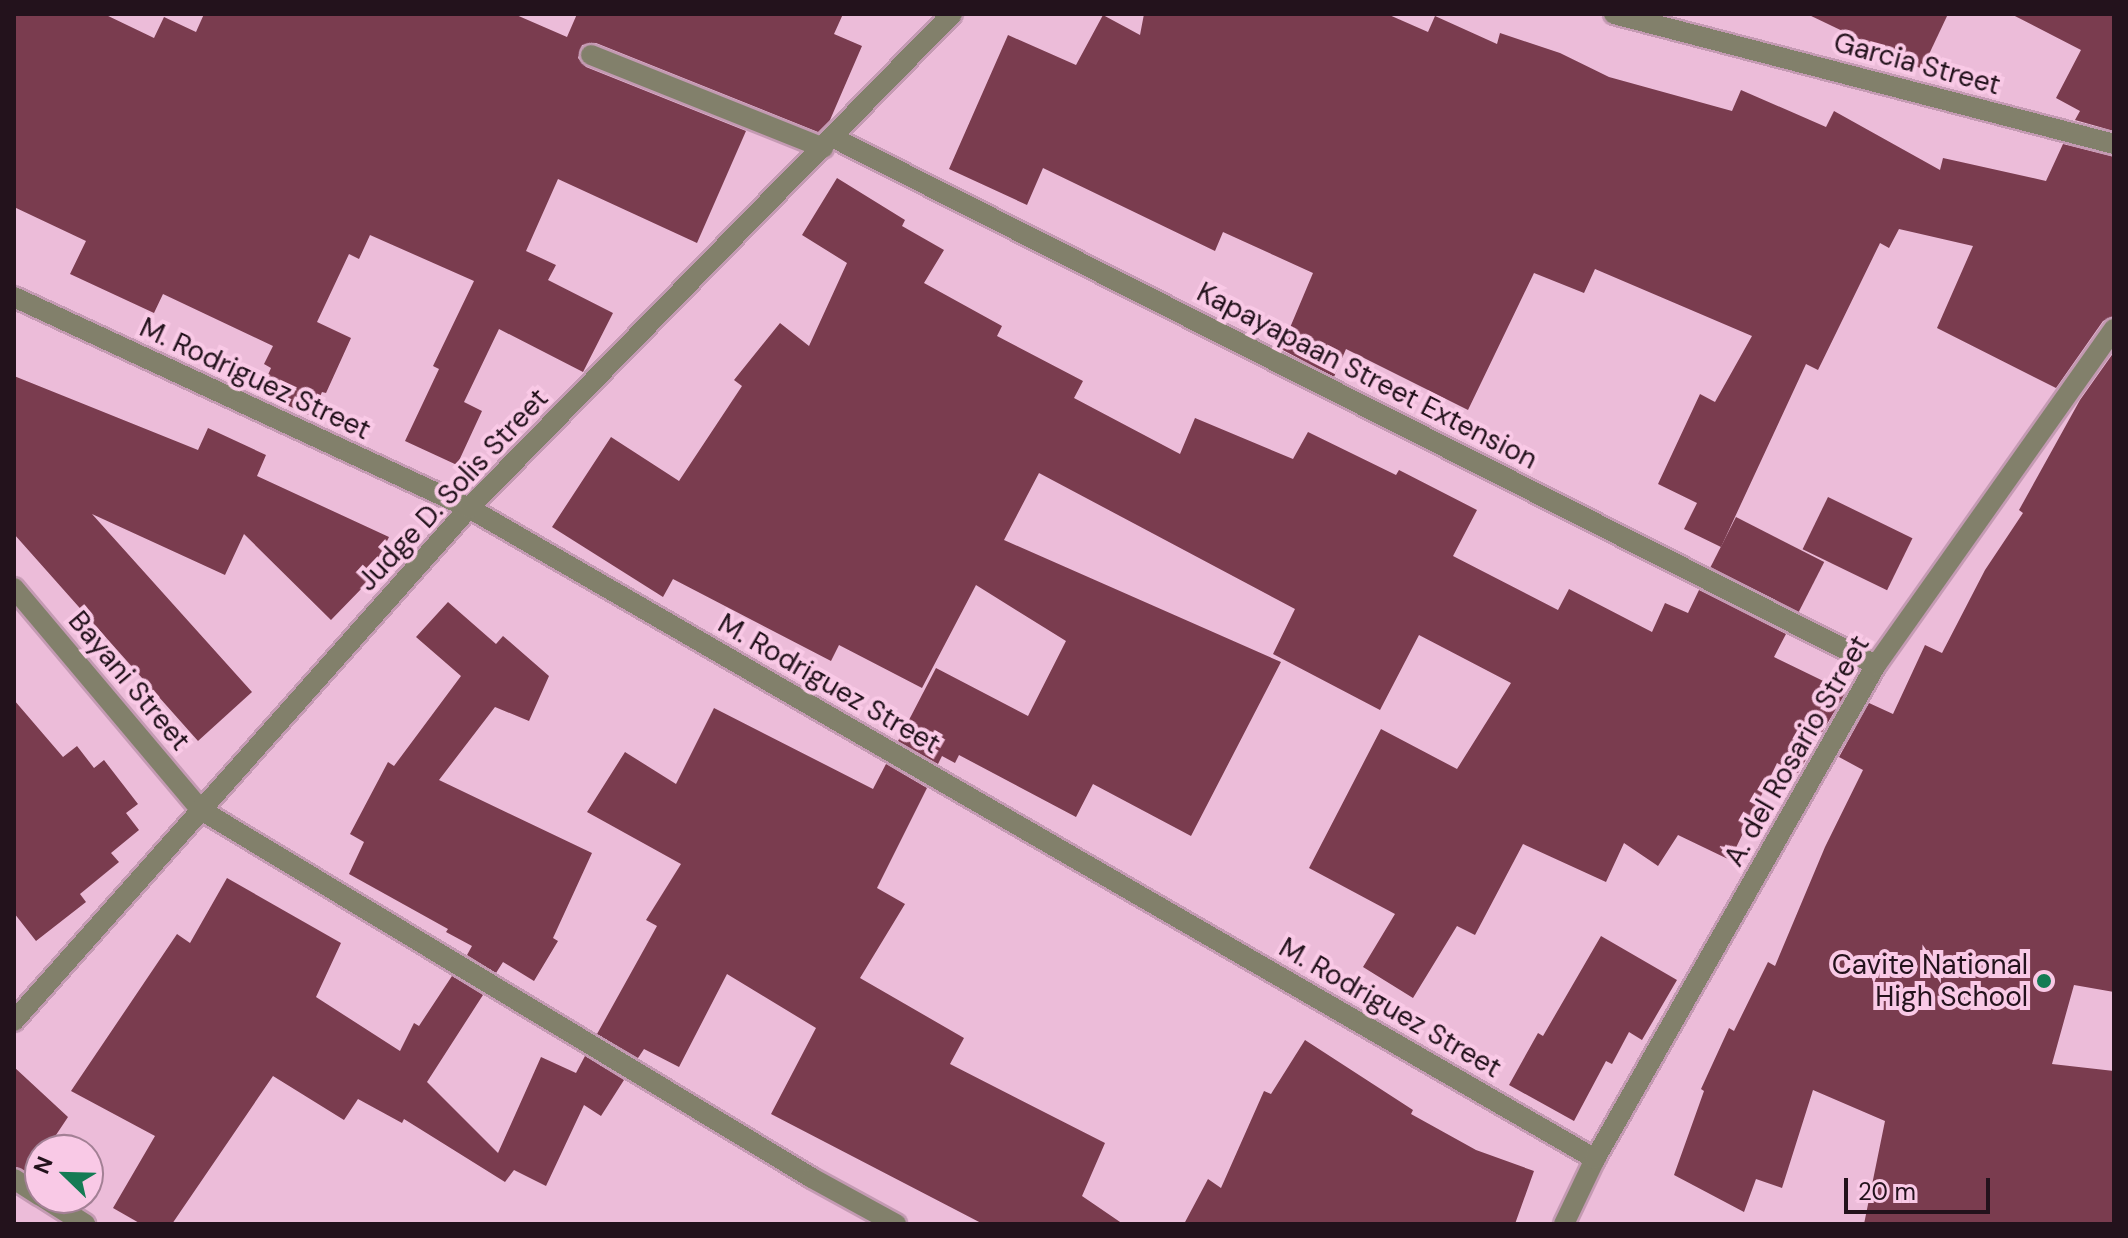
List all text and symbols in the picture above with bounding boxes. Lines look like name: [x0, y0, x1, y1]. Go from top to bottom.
street label: Garcia Street: [1830, 26, 2004, 102]
street label: Kapayapaan Street Extension: [1191, 275, 1543, 477]
street label: M. Rodriguez Street: [134, 311, 376, 447]
street label: Judge D. Solis Street: [351, 382, 555, 598]
street label: Bayani Street: [61, 605, 197, 757]
street label: M. Rodriguez Street: [712, 607, 946, 761]
street label: A. del Rosario Street: [1717, 630, 1877, 872]
street label: M. Rodriguez Street: [1273, 931, 1507, 1085]
place label: Cavite National High School: [1832, 948, 2028, 1014]
marker: Cavite National High School: [2035, 972, 2053, 990]
north arrow: [24, 1134, 104, 1214]
text: N: [27, 1152, 60, 1178]
scale bar: [1848, 1162, 1994, 1212]
text: 20 m: [1858, 1176, 1916, 1207]

